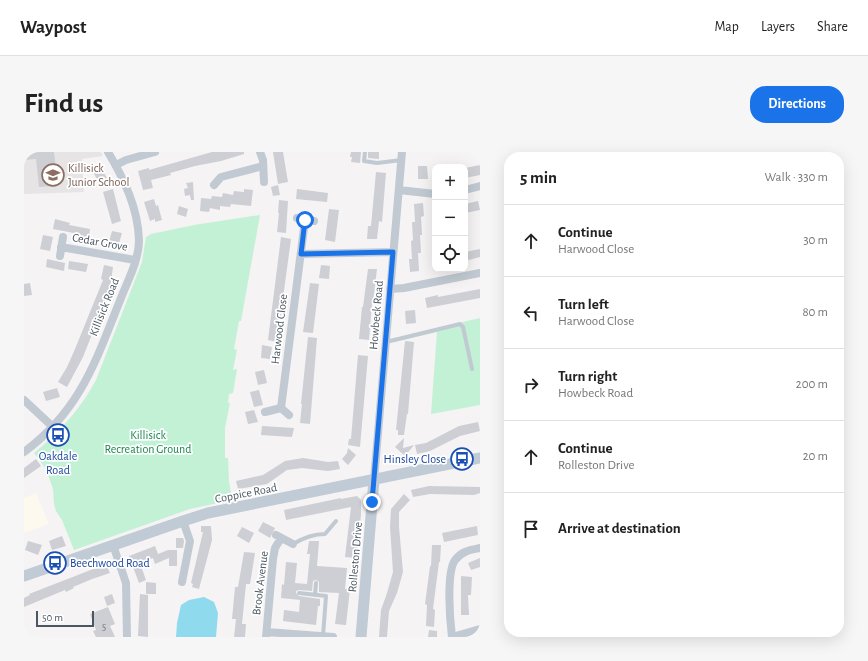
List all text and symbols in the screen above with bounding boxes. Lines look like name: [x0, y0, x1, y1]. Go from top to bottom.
text: Waypost: [20, 18, 87, 37]
text: Map: [714, 20, 739, 34]
text: Layers: [761, 20, 795, 34]
text: Share: [817, 20, 848, 34]
button: Directions: [750, 86, 844, 123]
text: Find us: [24, 90, 103, 118]
school or university icon: Killisick Junior School: [40, 162, 66, 188]
place label: Killisick Junior School: [68, 162, 129, 188]
map controls: [432, 164, 468, 272]
button: +: [432, 164, 468, 200]
text: 5 min: [520, 169, 557, 186]
text: Walk · 330 m: [765, 171, 828, 184]
button: −: [432, 200, 468, 236]
route start: [296, 211, 314, 229]
text: Continue: [558, 225, 613, 240]
icon: ahead: [520, 230, 542, 252]
street label: Cedar Grove: [71, 231, 129, 253]
text: 30 m: [803, 234, 828, 247]
button: locate: [432, 236, 468, 272]
text: Harwood Close: [558, 243, 634, 256]
street label: Killisick Road: [87, 276, 121, 338]
street label: Howbeck Road: [367, 280, 385, 350]
street label: Harwood Close: [269, 293, 289, 365]
text: Turn left: [558, 297, 609, 312]
icon: left: [520, 302, 542, 324]
text: 80 m: [802, 306, 828, 319]
text: Harwood Close: [558, 315, 634, 328]
text: Turn right: [558, 369, 617, 384]
icon: right: [520, 374, 542, 396]
text: 200 m: [796, 378, 828, 391]
text: Howbeck Road: [558, 387, 633, 400]
bus stop icon: Oakdale Road: [45, 422, 71, 448]
park label: Killisick Recreation Ground: [104, 429, 192, 455]
text: Continue: [558, 441, 613, 456]
bus stop icon: Hinsley Close: [449, 446, 475, 472]
icon: ahead: [520, 446, 542, 468]
place label: Oakdale Road: [39, 450, 77, 476]
text: 20 m: [803, 450, 828, 463]
place label: Hinsley Close: [384, 453, 446, 466]
text: Rolleston Drive: [558, 459, 634, 472]
street label: Coppice Road: [214, 481, 278, 505]
route end: [363, 493, 381, 511]
icon: arrive: [520, 518, 542, 540]
street label: Rolleston Drive: [346, 521, 364, 593]
text: Arrive at destination: [558, 521, 681, 536]
bus stop icon: Beechwood Road: [42, 550, 68, 576]
street label: Brook Avenue: [250, 550, 270, 616]
place label: Beechwood Road: [70, 557, 150, 569]
scale bar: [36, 609, 94, 628]
text: 50 m: [42, 612, 63, 623]
house number: 5: [102, 622, 106, 632]

